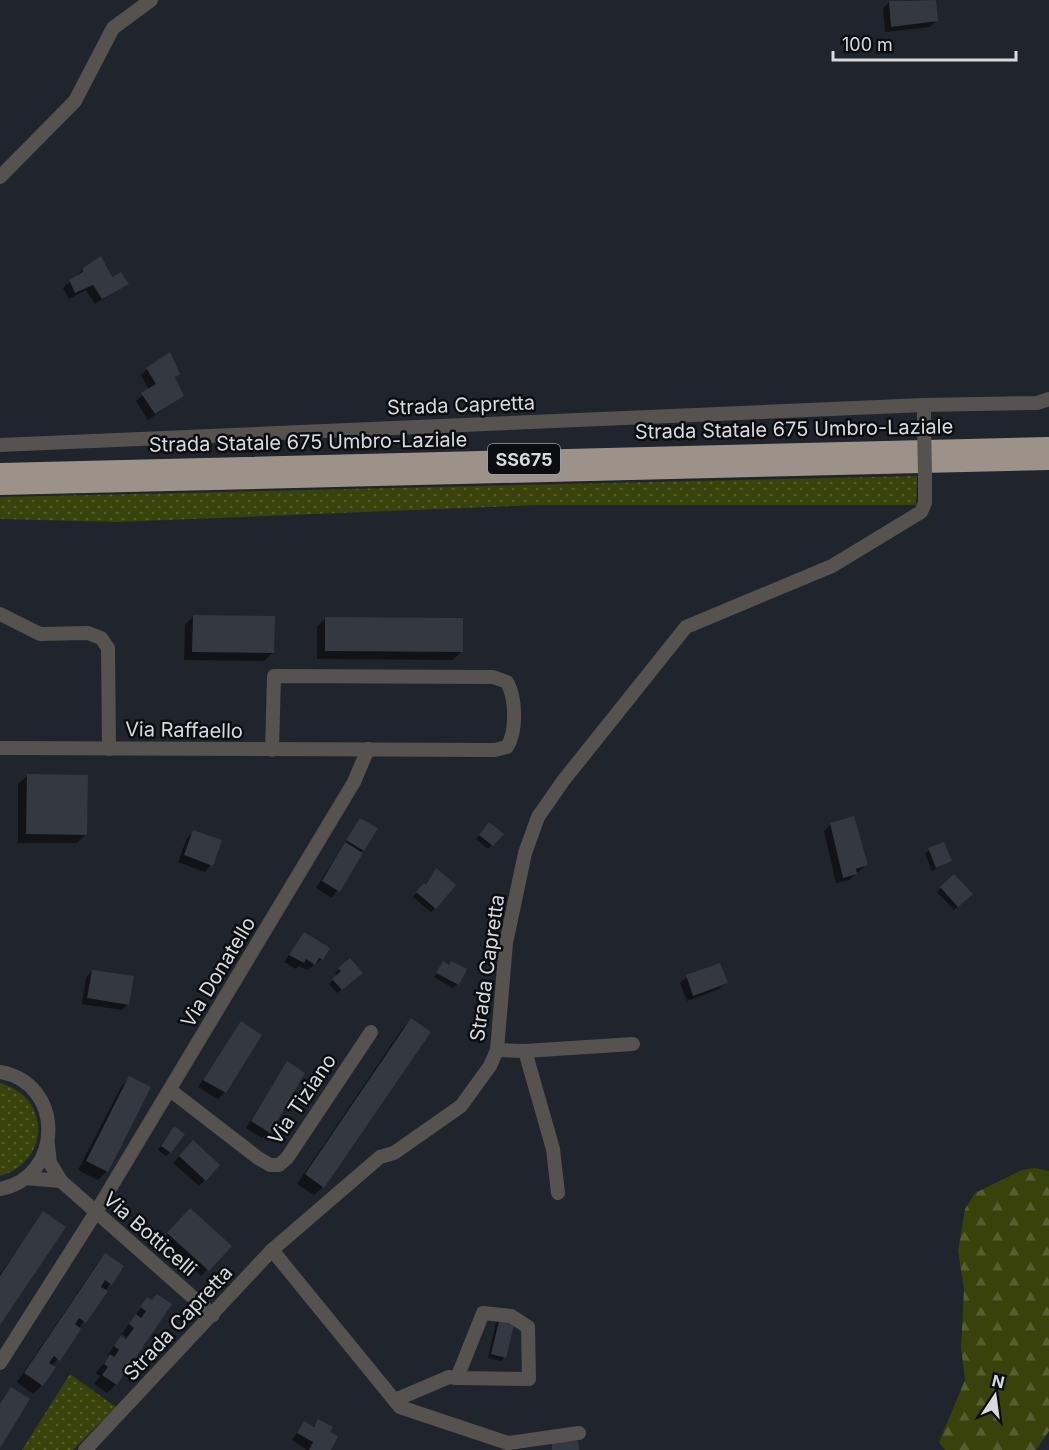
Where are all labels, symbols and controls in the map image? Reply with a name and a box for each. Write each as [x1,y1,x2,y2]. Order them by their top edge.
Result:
scale bar [833,24,1016,62]
text: 100 m [842,34,893,55]
street label: Strada Capretta [387,390,535,420]
street label: Strada Statale 675 Umbro-Laziale [635,414,953,444]
street label: Strada Statale 675 Umbro-Laziale [149,427,467,457]
road number: SS675 [488,444,560,474]
street label: Via Raffaello [125,717,243,743]
street label: Strada Capretta [465,893,509,1043]
street label: Via Donatello [176,912,260,1032]
street label: Via Tiziano [263,1049,341,1149]
street label: Via Botticelli [98,1187,202,1281]
street label: Strada Capretta [119,1261,237,1385]
north arrow [965,1366,1025,1426]
text: N [990,1370,1007,1393]

